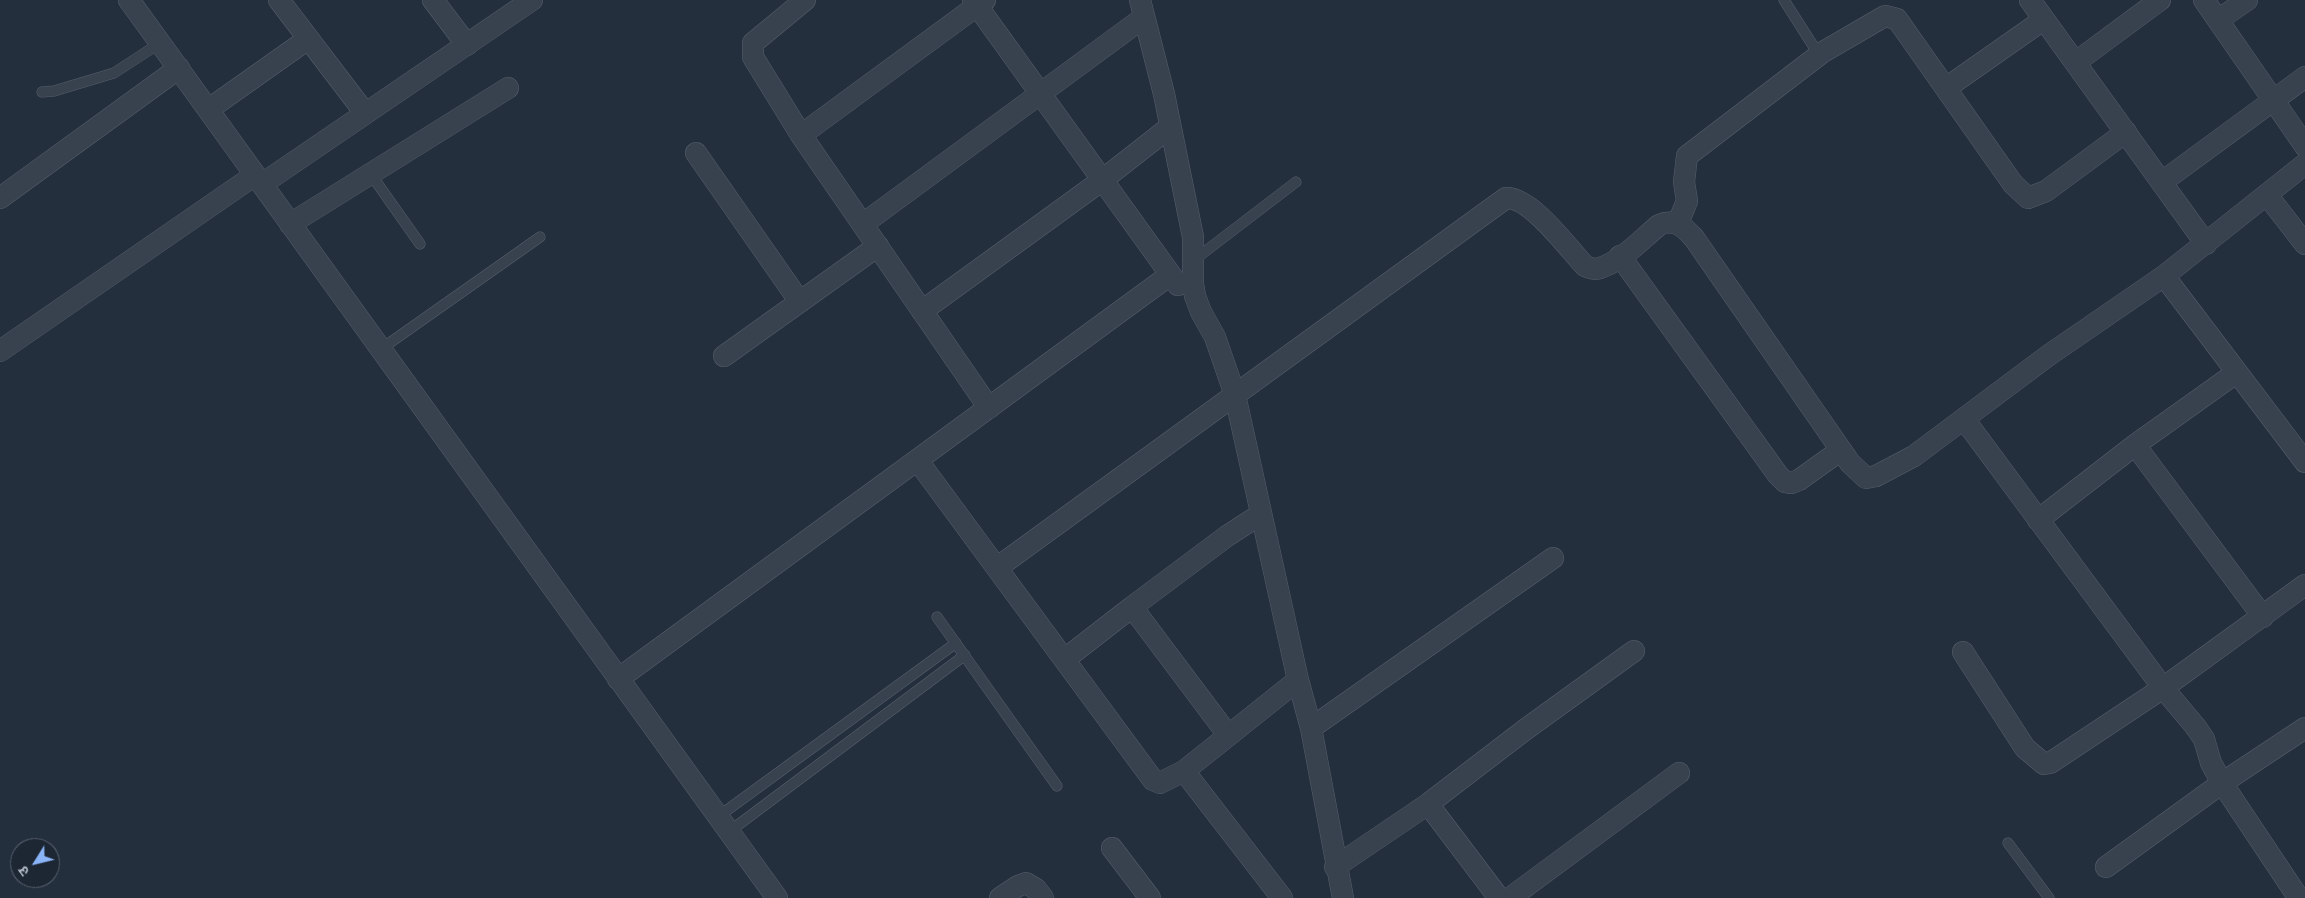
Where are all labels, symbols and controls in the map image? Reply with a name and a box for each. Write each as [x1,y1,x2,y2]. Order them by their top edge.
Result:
north arrow [10,838,60,888]
text: उ [12,862,34,881]

